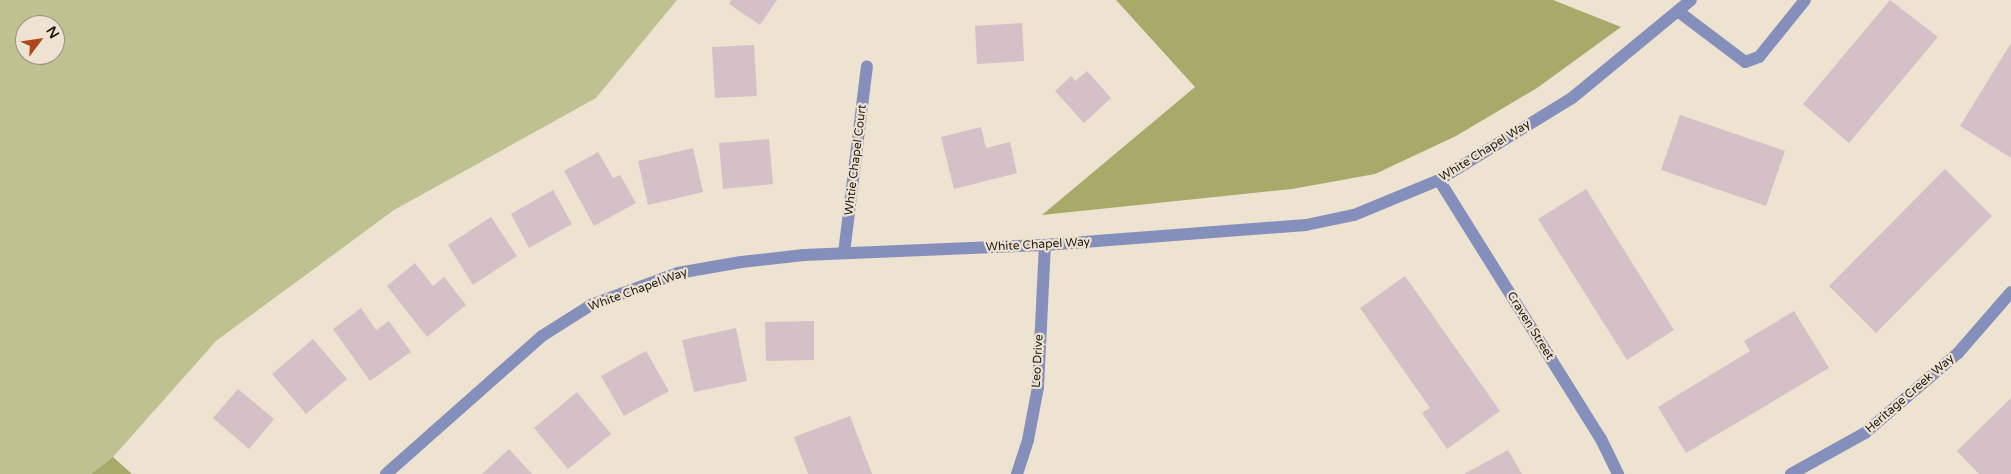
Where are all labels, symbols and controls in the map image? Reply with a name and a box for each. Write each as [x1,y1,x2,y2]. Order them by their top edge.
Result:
north arrow [15,15,65,65]
text: N [42,23,63,42]
street label: Whtie Chapel Court [842,104,870,216]
street label: White Chapel Way [1437,117,1533,185]
street label: White Chapel Way [985,235,1091,255]
street label: White Chapel Way [586,265,690,315]
street label: Craven Street [1503,289,1557,363]
street label: Leo Drive [1029,334,1047,388]
street label: Heritage Creek Way [1863,352,1957,436]

